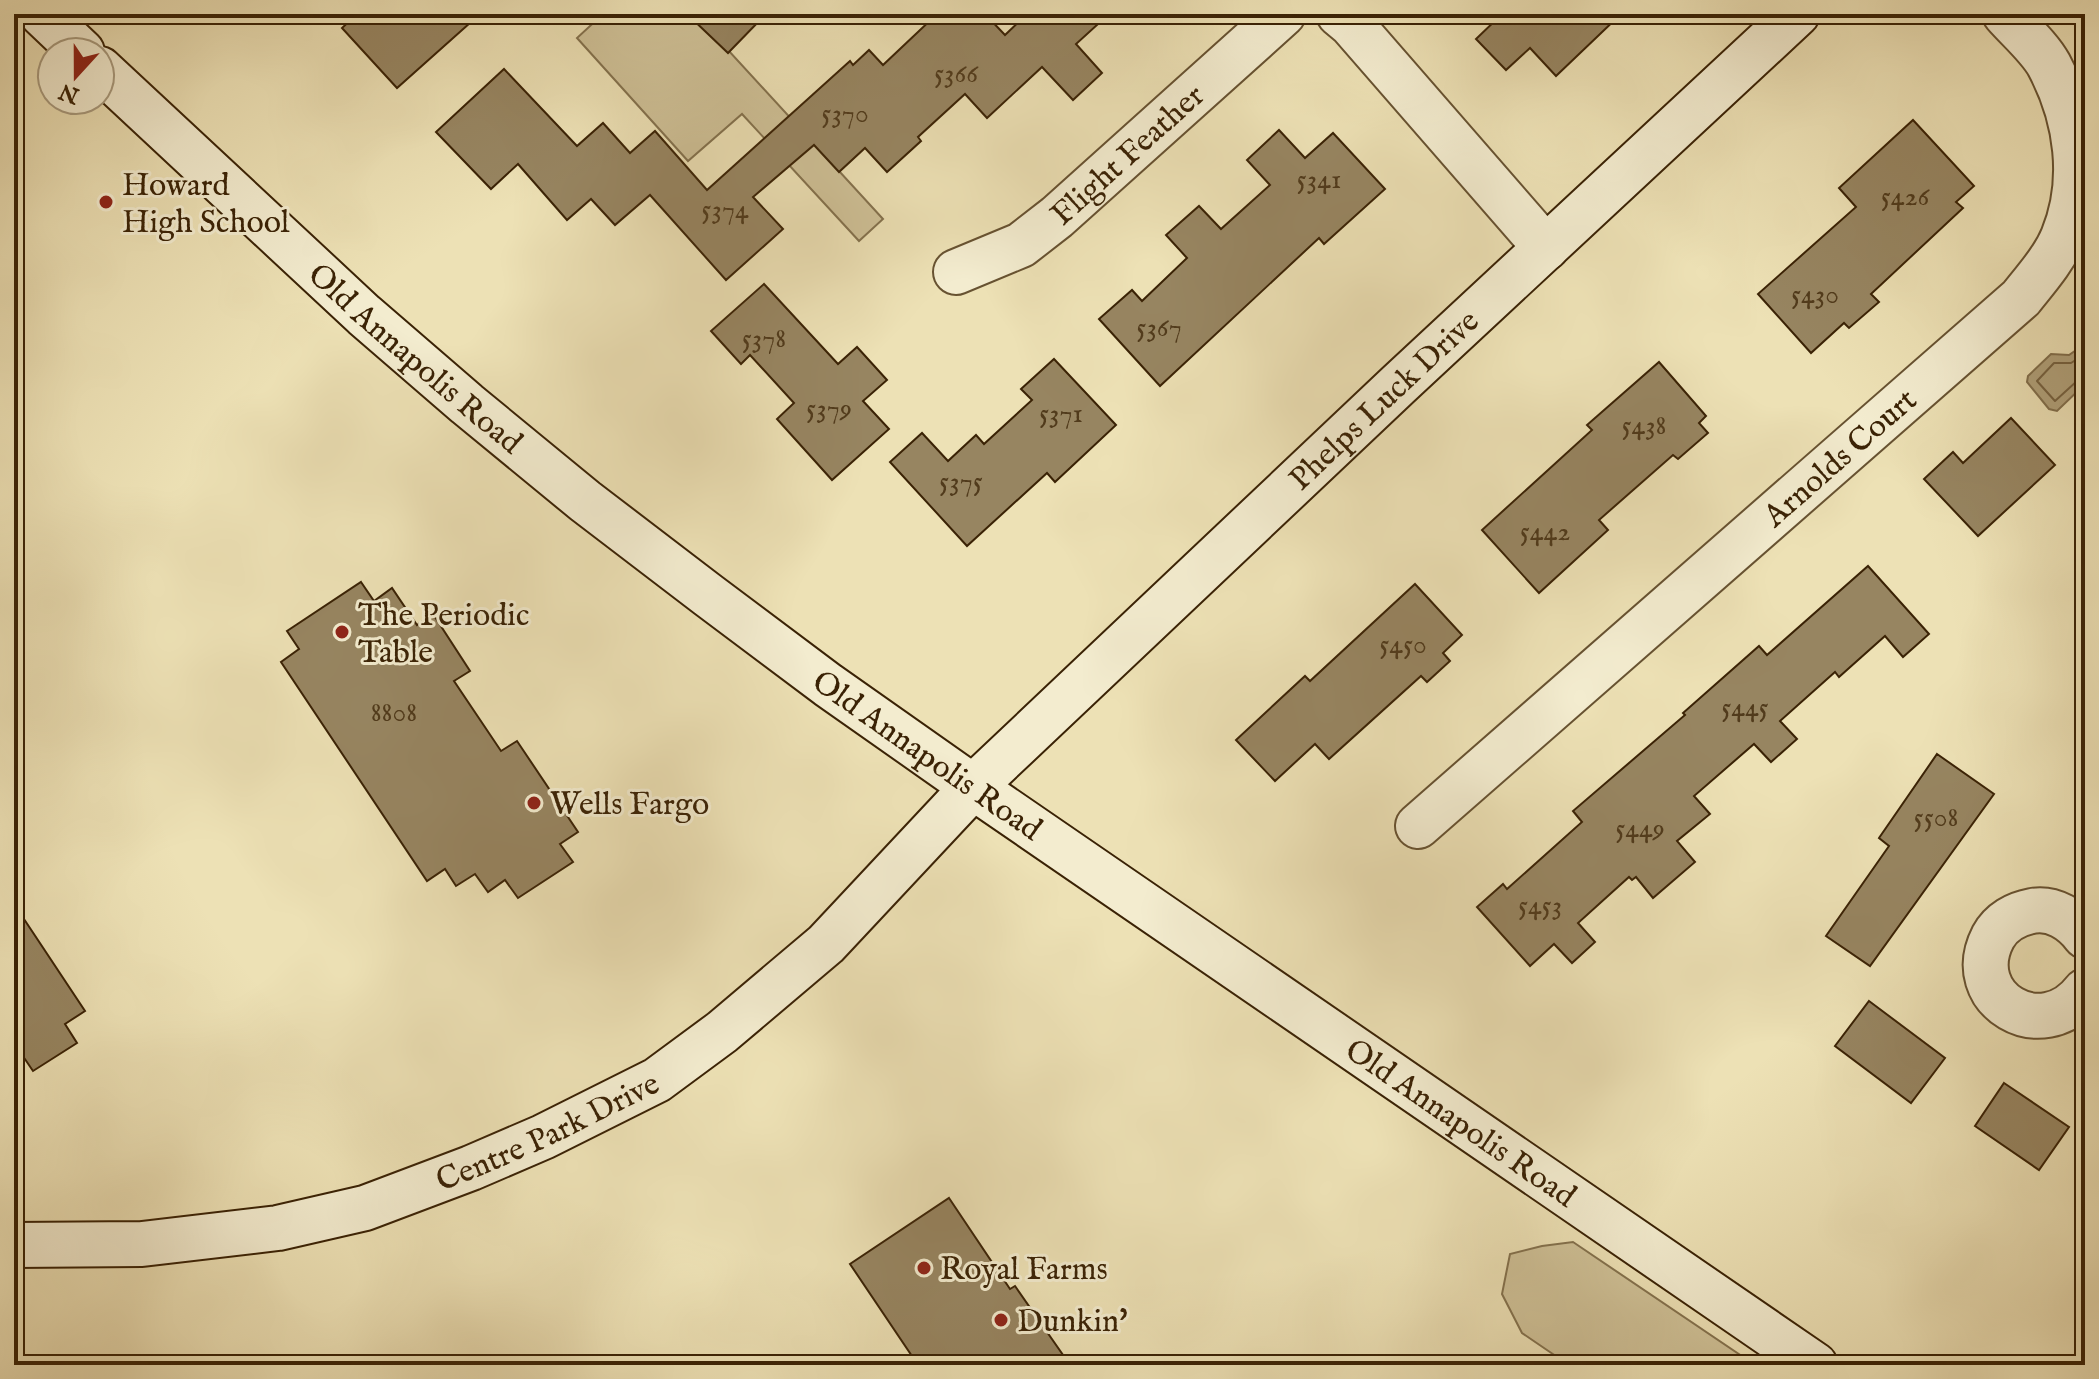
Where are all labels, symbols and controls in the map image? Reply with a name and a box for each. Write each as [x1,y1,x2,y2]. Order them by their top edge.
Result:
north arrow [36,36,116,116]
house number: 5366 [934,57,979,92]
text: N [56,76,84,110]
street label: Flight Feather [1043,76,1214,236]
house number: 5370 [821,97,869,132]
house number: 5341 [1297,163,1341,198]
place label: Howard High School [122,166,290,244]
house number: 5426 [1881,180,1931,215]
marker: Howard High School [97,193,115,211]
house number: 5374 [701,193,749,228]
street label: Old Annapolis Road [298,255,531,465]
house number: 5430 [1791,278,1839,313]
street label: Phelps Luck Drive [1281,302,1489,500]
house number: 5367 [1136,311,1182,346]
house number: 5378 [742,322,786,357]
street label: Arnolds Court [1755,381,1926,538]
house number: 5379 [806,392,852,427]
house number: 5371 [1039,397,1083,432]
house number: 5438 [1621,409,1667,444]
house number: 5375 [939,465,983,500]
house number: 5442 [1520,515,1570,550]
place label: The Periodic Table [358,596,529,674]
marker: The Periodic Table [333,623,351,641]
house number: 5450 [1379,628,1427,663]
street label: Old Annapolis Road [803,662,1050,852]
house number: 5445 [1721,691,1769,726]
house number: 8808 [371,696,417,731]
place label: Wells Fargo [550,785,709,826]
marker: Wells Fargo [525,794,543,812]
house number: 5508 [1914,801,1958,836]
house number: 5449 [1615,812,1665,847]
house number: 5453 [1518,889,1562,924]
street label: Old Annapolis Road [1336,1031,1584,1218]
street label: Centre Park Drive [431,1064,667,1202]
place label: Royal Farms [940,1250,1108,1291]
marker: Royal Farms [915,1259,933,1277]
place label: Dunkin' [1017,1302,1128,1343]
marker: Dunkin' [992,1311,1010,1329]

